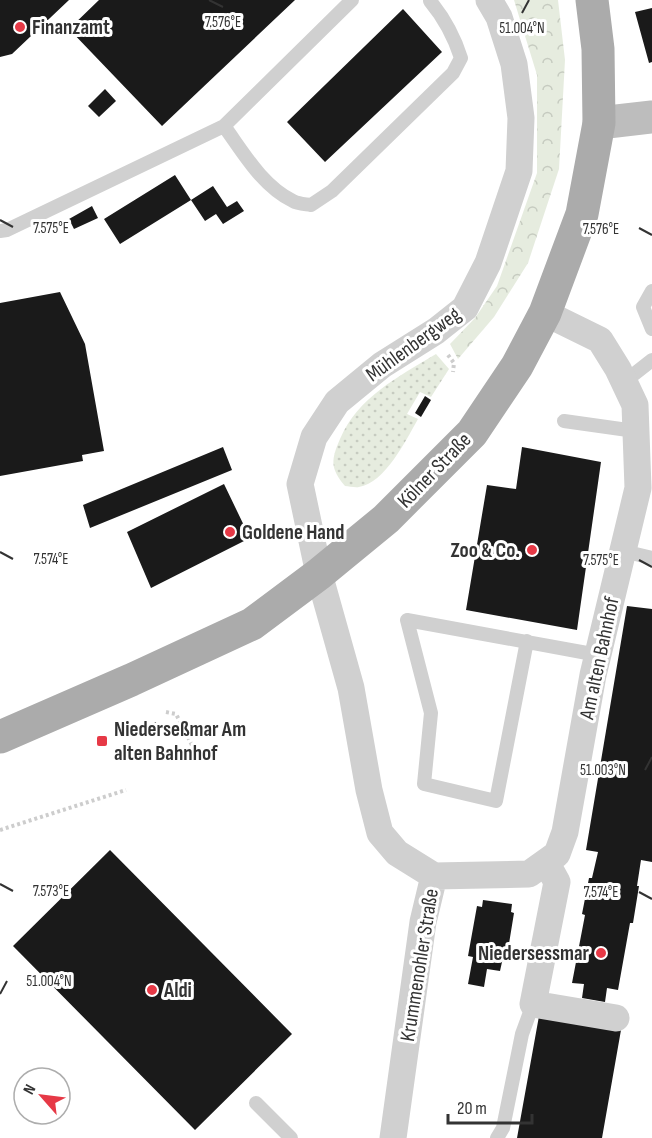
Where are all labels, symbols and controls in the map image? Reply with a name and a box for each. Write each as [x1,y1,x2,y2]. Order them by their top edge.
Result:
text: 7.576°E [205,13,241,32]
place label: Finanzamt [32,15,110,40]
text: 51.004°N [499,19,545,38]
marker: Finanzamt [13,20,27,34]
text: 7.575°E [33,219,69,238]
text: 7.576°E [583,220,619,239]
street label: Mühlenbergweg [361,302,466,387]
street label: Kölner Straße [392,428,476,513]
place label: Goldene Hand [242,520,344,545]
marker: Goldene Hand [223,525,237,539]
place label: Zoo & Co. [451,538,520,563]
marker: Zoo & Co. [525,543,539,557]
text: 7.574°E [34,550,68,569]
text: 7.575°E [583,551,619,570]
street label: Am alten Bahnhof [574,594,625,723]
place label: Niederseßmar Am alten Bahnhof [114,717,246,766]
marker: Niederseßmar Am alten Bahnhof [95,734,109,748]
text: 51.003°N [580,761,626,780]
text: 7.573°E [33,882,69,901]
text: 7.574°E [584,883,618,902]
street label: Krummenohler Straße [395,887,444,1043]
place label: Niedersessmar [478,941,590,966]
marker: Niedersessmar [594,946,608,960]
text: 51.004°N [26,972,72,991]
place label: Aldi [163,978,192,1003]
marker: Aldi [145,983,159,997]
north arrow [12,1066,72,1126]
text: N [20,1081,40,1098]
scale bar [448,1087,532,1125]
text: 20 m [457,1098,487,1119]

